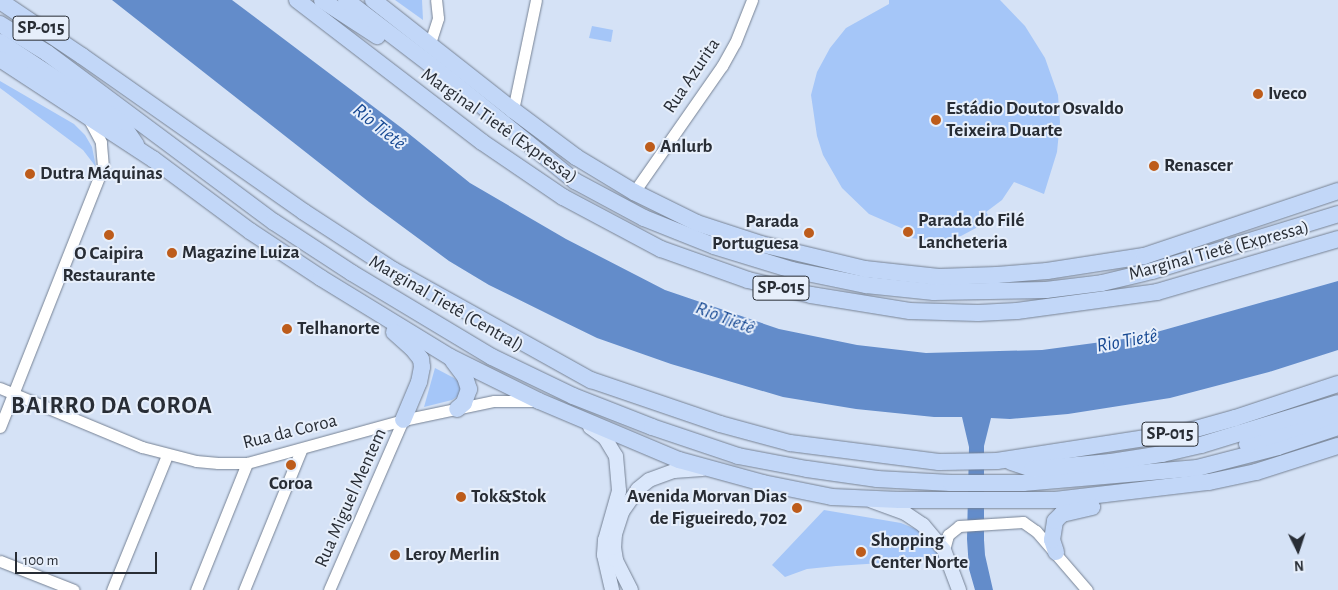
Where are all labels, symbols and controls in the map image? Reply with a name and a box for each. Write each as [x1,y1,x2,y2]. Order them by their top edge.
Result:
road number: SP-015 [12,12,70,44]
street label: Rua Azurita [659,34,725,118]
street label: Marginal Tietê (Expressa) [416,63,582,189]
place label: Iveco [1268,83,1307,105]
marker: Iveco [1252,88,1264,100]
water label: Rio Tietê [348,98,410,156]
place label: Estádio Doutor Osvaldo Teixeira Duarte [946,98,1124,142]
marker: Estádio Doutor Osvaldo Teixeira Duarte [930,114,942,126]
place label: Anlurb [660,136,713,158]
marker: Anlurb [644,141,656,153]
place label: Renascer [1164,155,1233,177]
marker: Renascer [1148,160,1160,172]
place label: Dutra Máquinas [40,163,163,185]
marker: Dutra Máquinas [24,168,36,180]
place label: Parada do Filé Lancheteria [918,210,1024,254]
place label: Parada Portuguesa [712,211,799,255]
street label: Marginal Tietê (Expressa) [1126,216,1312,286]
marker: Parada do Filé Lancheteria [902,226,914,238]
marker: Parada Portuguesa [803,227,815,239]
marker: O Caipira Restaurante [103,229,115,241]
place label: Magazine Luiza [182,242,300,264]
place label: O Caipira Restaurante [63,243,155,287]
marker: Magazine Luiza [166,247,178,259]
street label: Marginal Tietê (Central) [365,250,527,358]
road number: SP-015 [752,272,810,304]
water label: Rio Tietê [692,296,758,340]
place label: Telhanorte [297,318,380,340]
marker: Telhanorte [281,323,293,335]
water label: Rio Tietê [1095,324,1159,358]
district label: BAIRRO DA COROA [9,393,215,421]
street label: Rua da Coroa [240,409,340,455]
road number: SP-015 [1141,418,1199,449]
street label: Rua Miguel Mentem [310,425,392,571]
marker: Coroa [285,459,297,471]
place label: Coroa [269,473,313,495]
place label: Tok&Stok [471,486,546,508]
place label: Avenida Morvan Dias de Figueiredo, 702 [627,486,787,530]
marker: Tok&Stok [455,491,467,503]
marker: Avenida Morvan Dias de Figueiredo, 702 [791,502,803,514]
north arrow [1273,525,1323,575]
place label: Shopping Center Norte [871,530,968,574]
scale bar [18,542,160,574]
place label: Leroy Merlin [405,544,499,566]
marker: Shopping Center Norte [855,546,867,558]
marker: Leroy Merlin [389,549,401,561]
text: 100 m [23,553,58,568]
text: N [1294,558,1304,572]

